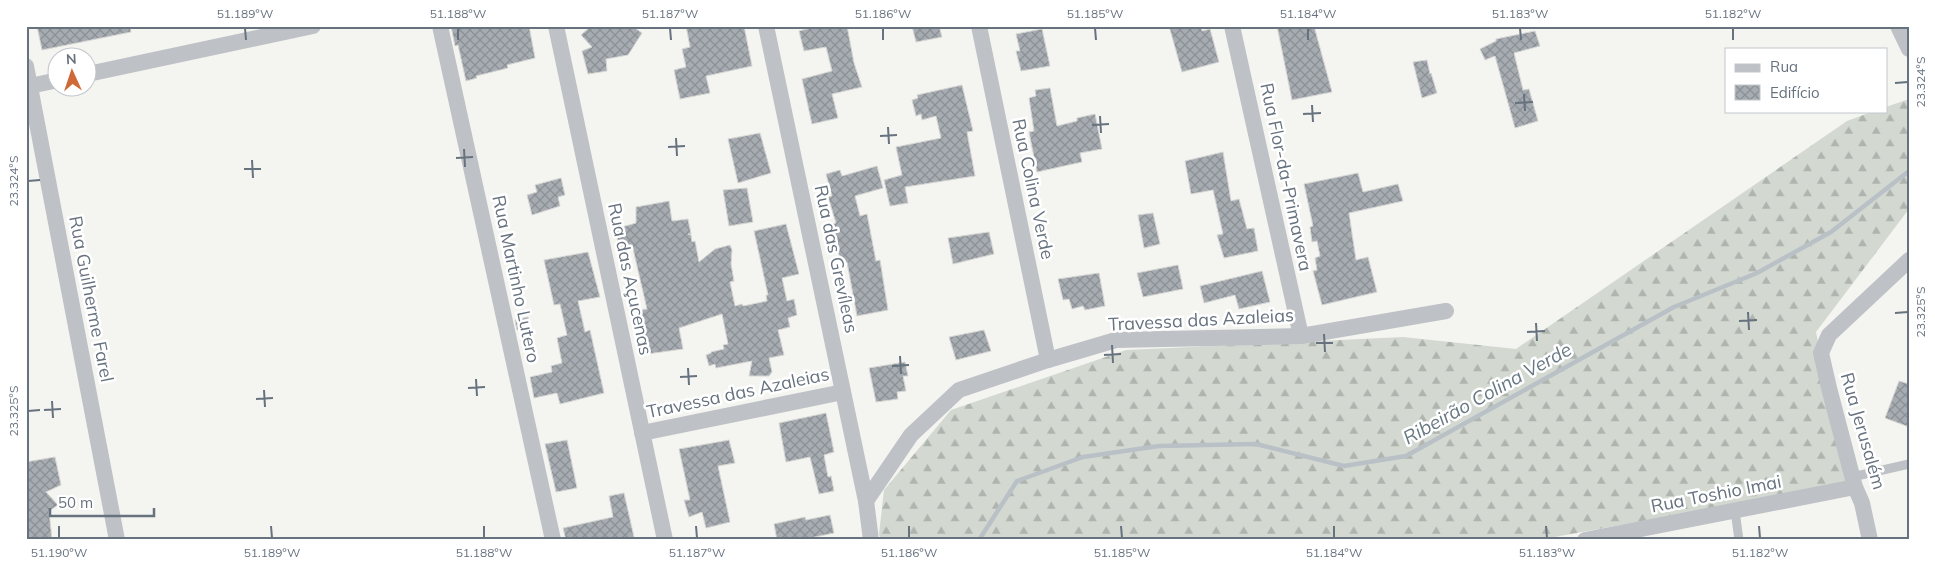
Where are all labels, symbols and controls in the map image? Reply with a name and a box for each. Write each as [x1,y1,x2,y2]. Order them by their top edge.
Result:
text: 51.189°W [217,6,273,21]
text: 51.188°W [430,6,486,21]
text: 51.187°W [642,6,698,21]
text: 51.186°W [855,6,911,21]
text: 51.185°W [1067,6,1123,21]
text: 51.184°W [1280,6,1336,21]
text: 51.183°W [1492,6,1548,21]
text: 51.182°W [1705,6,1761,21]
north arrow [48,48,98,98]
legend [1725,48,1888,112]
text: N [66,50,77,68]
text: Rua [1770,57,1798,76]
text: 23.324°S [1913,57,1928,107]
street label: Rua Flor-da-Primavera [1255,81,1318,273]
text: Edifício [1770,83,1820,102]
street label: Rua Colina Verde [1007,116,1060,261]
text: 23.324°S [6,156,21,206]
street label: Rua das Grevíleas [810,183,863,335]
street label: Rua Martinho Lutero [487,193,546,365]
street label: Rua das Açucenas [603,201,658,357]
street label: Rua Guilherme Farel [64,214,119,384]
text: 23.325°S [1913,287,1928,337]
street label: Travessa das Azaleias [1108,303,1294,336]
water label: Ribeirão Colina Verde [1399,337,1575,449]
street label: Travessa das Azaleias [645,362,831,423]
street label: Rua Jerusalém [1836,370,1891,492]
text: 23.325°S [6,386,21,436]
street label: Rua Toshio Imai [1649,470,1783,517]
scale bar [50,486,154,518]
text: 50 m [58,493,93,512]
text: 51.190°W [31,545,87,560]
text: 51.189°W [244,545,300,560]
text: 51.188°W [456,545,512,560]
text: 51.187°W [669,545,725,560]
text: 51.186°W [881,545,937,560]
text: 51.185°W [1094,545,1150,560]
text: 51.184°W [1306,545,1362,560]
text: 51.183°W [1519,545,1575,560]
text: 51.182°W [1732,545,1788,560]

